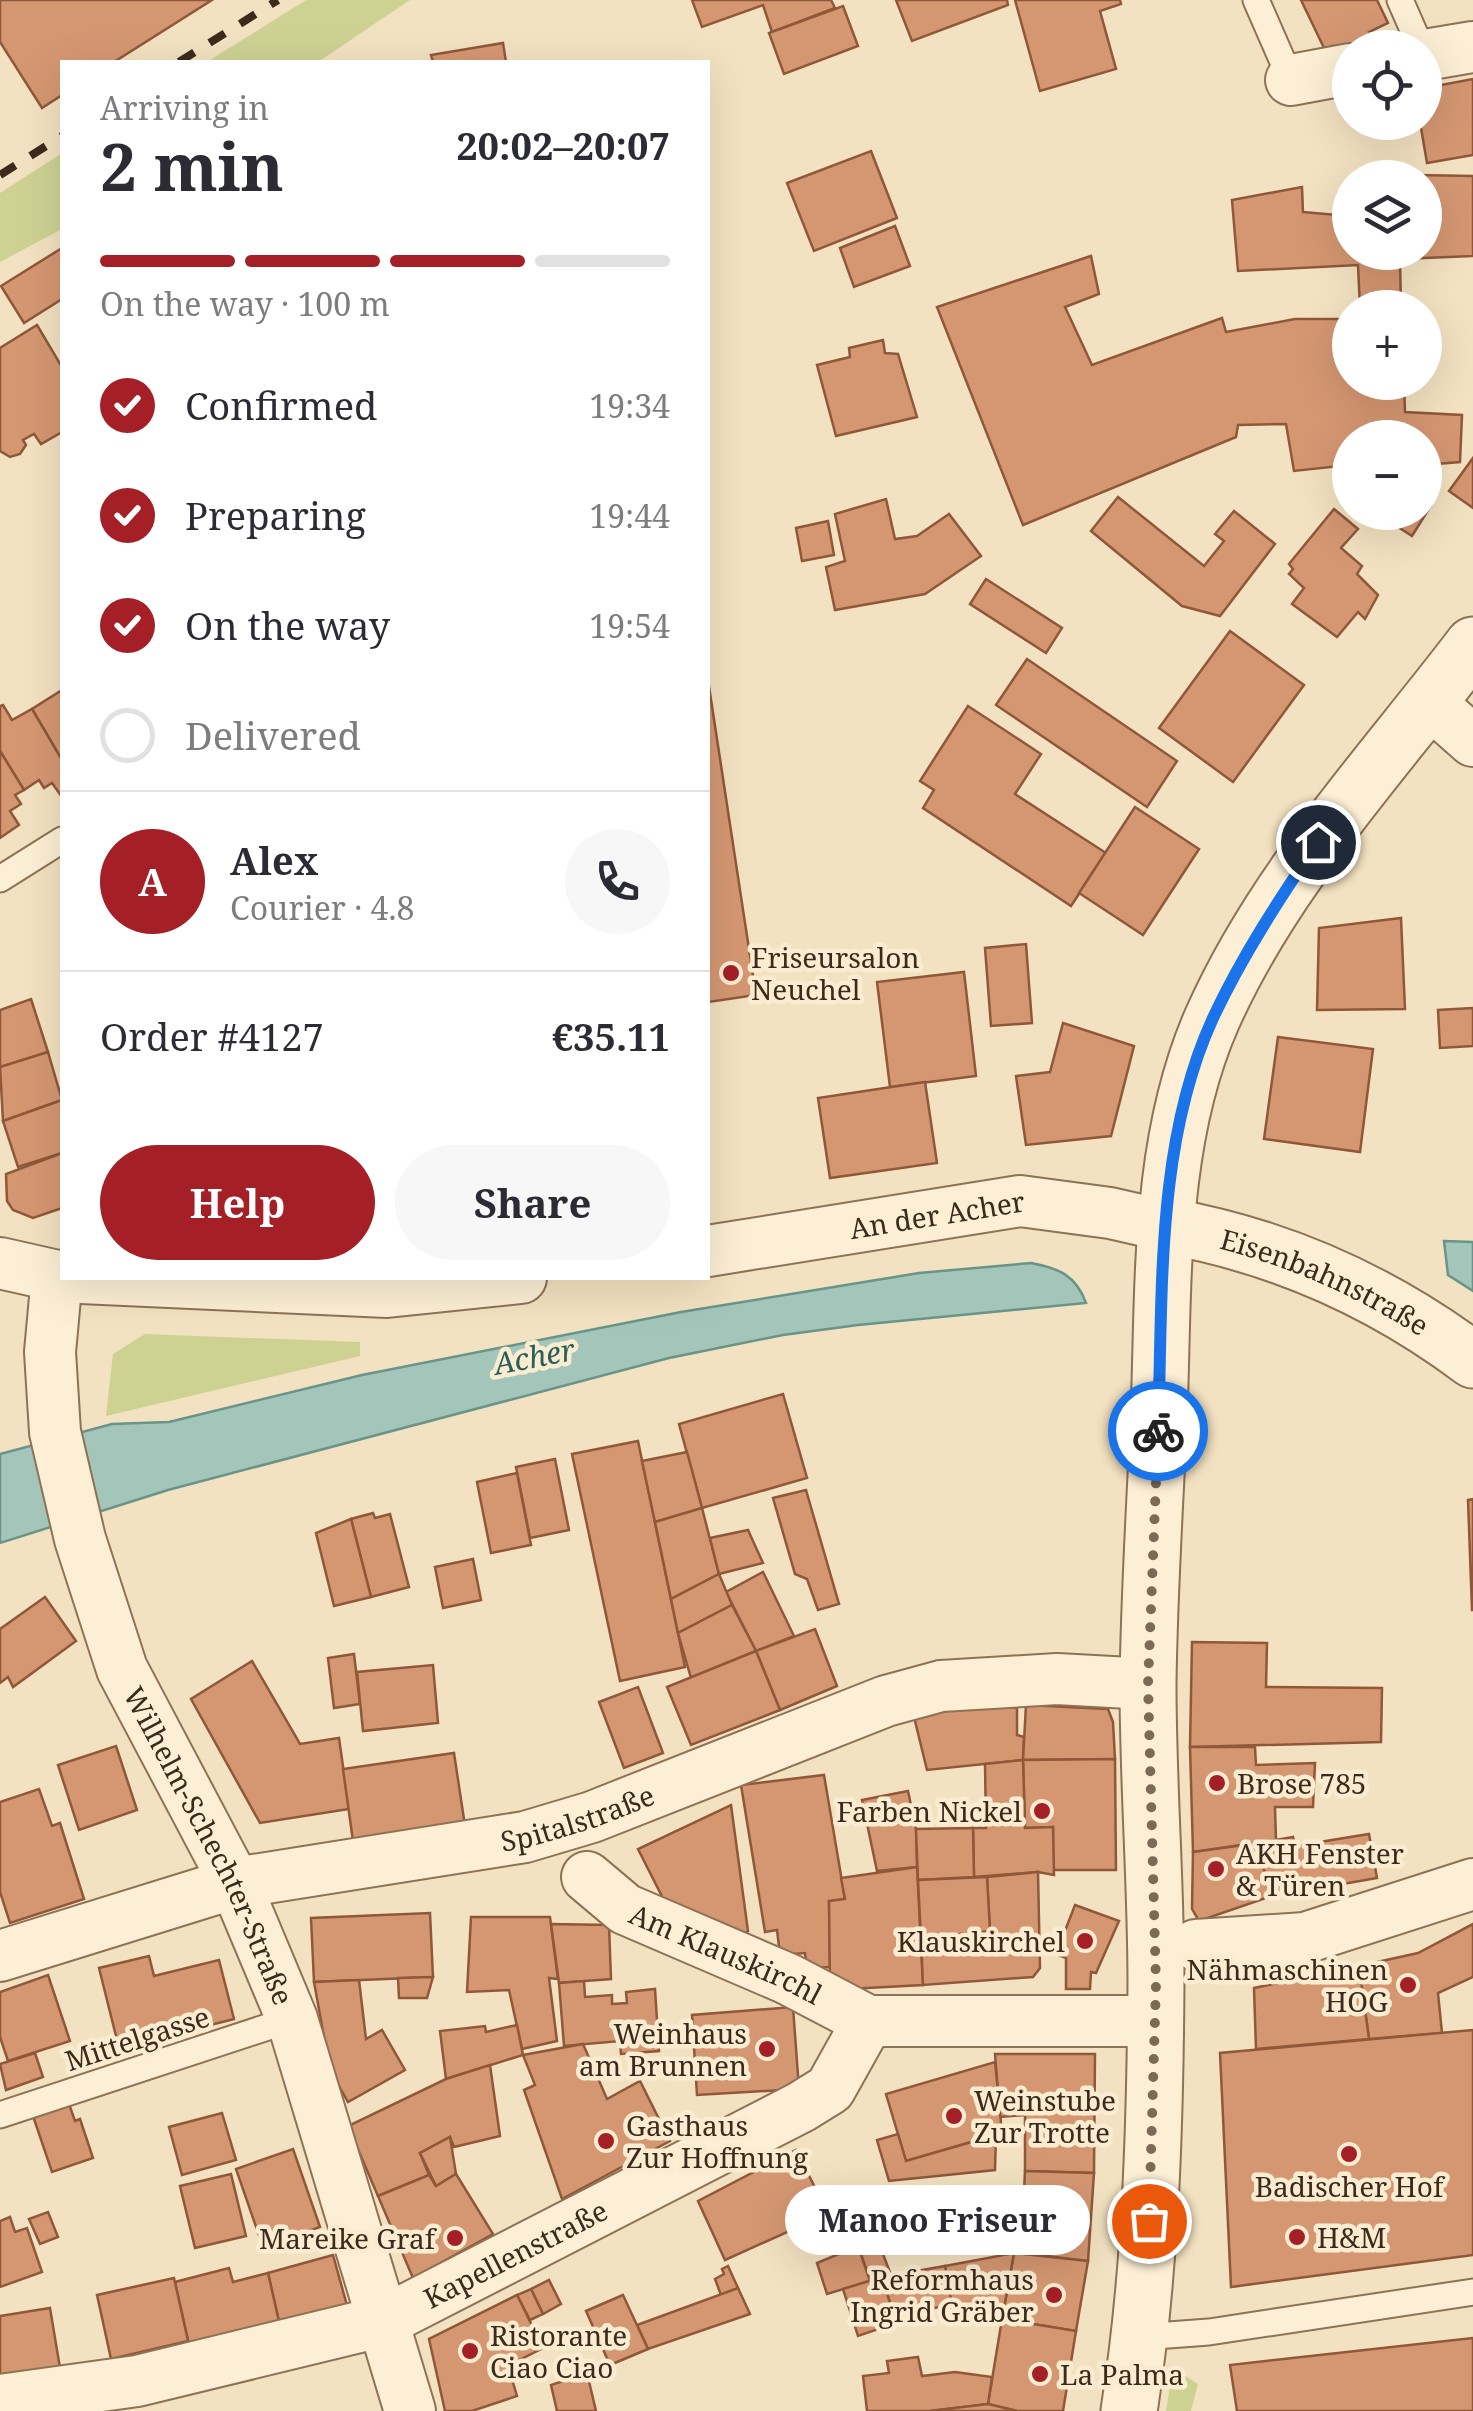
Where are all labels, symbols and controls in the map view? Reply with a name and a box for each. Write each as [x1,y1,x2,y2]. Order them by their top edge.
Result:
map controls [1332,30,1442,530]
button: locate [1332,30,1442,140]
text: Arriving in [100,86,269,129]
text: 20:02–20:07 [456,119,670,171]
text: 2 min [100,122,284,210]
button: layers [1332,160,1442,270]
text: On the way · 100 m [100,282,390,325]
button: + [1332,290,1442,400]
icon: check [100,378,155,433]
text: Confirmed [185,379,377,431]
text: 19:34 [589,384,670,427]
button: − [1332,420,1442,530]
icon: check [100,488,155,543]
text: Preparing [185,489,366,541]
text: 19:44 [589,494,670,537]
icon: check [100,598,155,653]
text: On the way [185,599,390,651]
text: 19:54 [589,604,670,647]
text: Delivered [185,709,361,761]
pin [1276,800,1361,885]
icon: home [1291,815,1346,870]
button: phone [565,829,670,934]
text: Alex [230,834,318,886]
text: A [138,855,167,907]
text: Courier · 4.8 [230,886,414,929]
place label: Friseursalon Neuchel [751,938,920,1008]
marker: Friseursalon Neuchel [720,962,742,984]
text: Order #4127 [100,1010,324,1062]
text: €35.11 [552,1010,670,1062]
button: Help [100,1145,375,1260]
button: Share [395,1145,670,1260]
street label: An der Acher [847,1182,1027,1247]
street label: Eisenbahnstraße [1216,1219,1437,1344]
water label: Acher [488,1328,579,1384]
courier [1108,1381,1208,1481]
icon: bike [1131,1404,1186,1459]
street label: Wilhelm-Schechter-Straße [115,1679,303,2010]
place label: Brose 785 [1237,1764,1367,1802]
marker: Brose 785 [1206,1772,1228,1794]
street label: Spitalstraße [498,1775,660,1860]
place label: Farben Nickel [837,1792,1022,1830]
marker: Farben Nickel [1031,1800,1053,1822]
place label: AKH Fenster & Türen [1236,1834,1404,1904]
marker: AKH Fenster & Türen [1205,1858,1227,1880]
street label: Am Klauskirchl [624,1894,829,2013]
place label: Klauskirchel [897,1922,1065,1960]
marker: Klauskirchel [1074,1930,1096,1952]
place label: Nähmaschinen HOG [1187,1950,1388,2020]
marker: Nähmaschinen HOG [1397,1974,1419,1996]
street label: Mittelgasse [60,1997,214,2079]
place label: Weinhaus am Brunnen [579,2014,747,2084]
marker: Weinhaus am Brunnen [756,2038,778,2060]
place label: Weinstube Zur Trotte [974,2081,1116,2151]
marker: Weinstube Zur Trotte [943,2105,965,2127]
place label: Gasthaus Zur Hoffnung [626,2106,808,2176]
marker: Gasthaus Zur Hoffnung [595,2130,617,2152]
marker: Badischer Hof [1338,2143,1360,2165]
place label: Badischer Hof [1255,2167,1446,2205]
pin [1107,2179,1192,2264]
callout: Manoo Friseur [784,2186,1089,2256]
street label: Kapellenstraße [417,2191,614,2317]
icon: bag [1122,2194,1177,2249]
text: Manoo Friseur [818,2198,1057,2241]
place label: H&M [1317,2218,1386,2256]
place label: Mareike Graf [259,2219,438,2257]
marker: H&M [1286,2226,1308,2248]
marker: Mareike Graf [444,2227,466,2249]
place label: Reformhaus Ingrid Gräber [850,2260,1034,2330]
marker: Reformhaus Ingrid Gräber [1043,2284,1065,2306]
place label: Ristorante Ciao Ciao [490,2316,627,2386]
marker: Ristorante Ciao Ciao [459,2340,481,2362]
place label: La Palma [1060,2355,1184,2393]
marker: La Palma [1029,2363,1051,2385]

